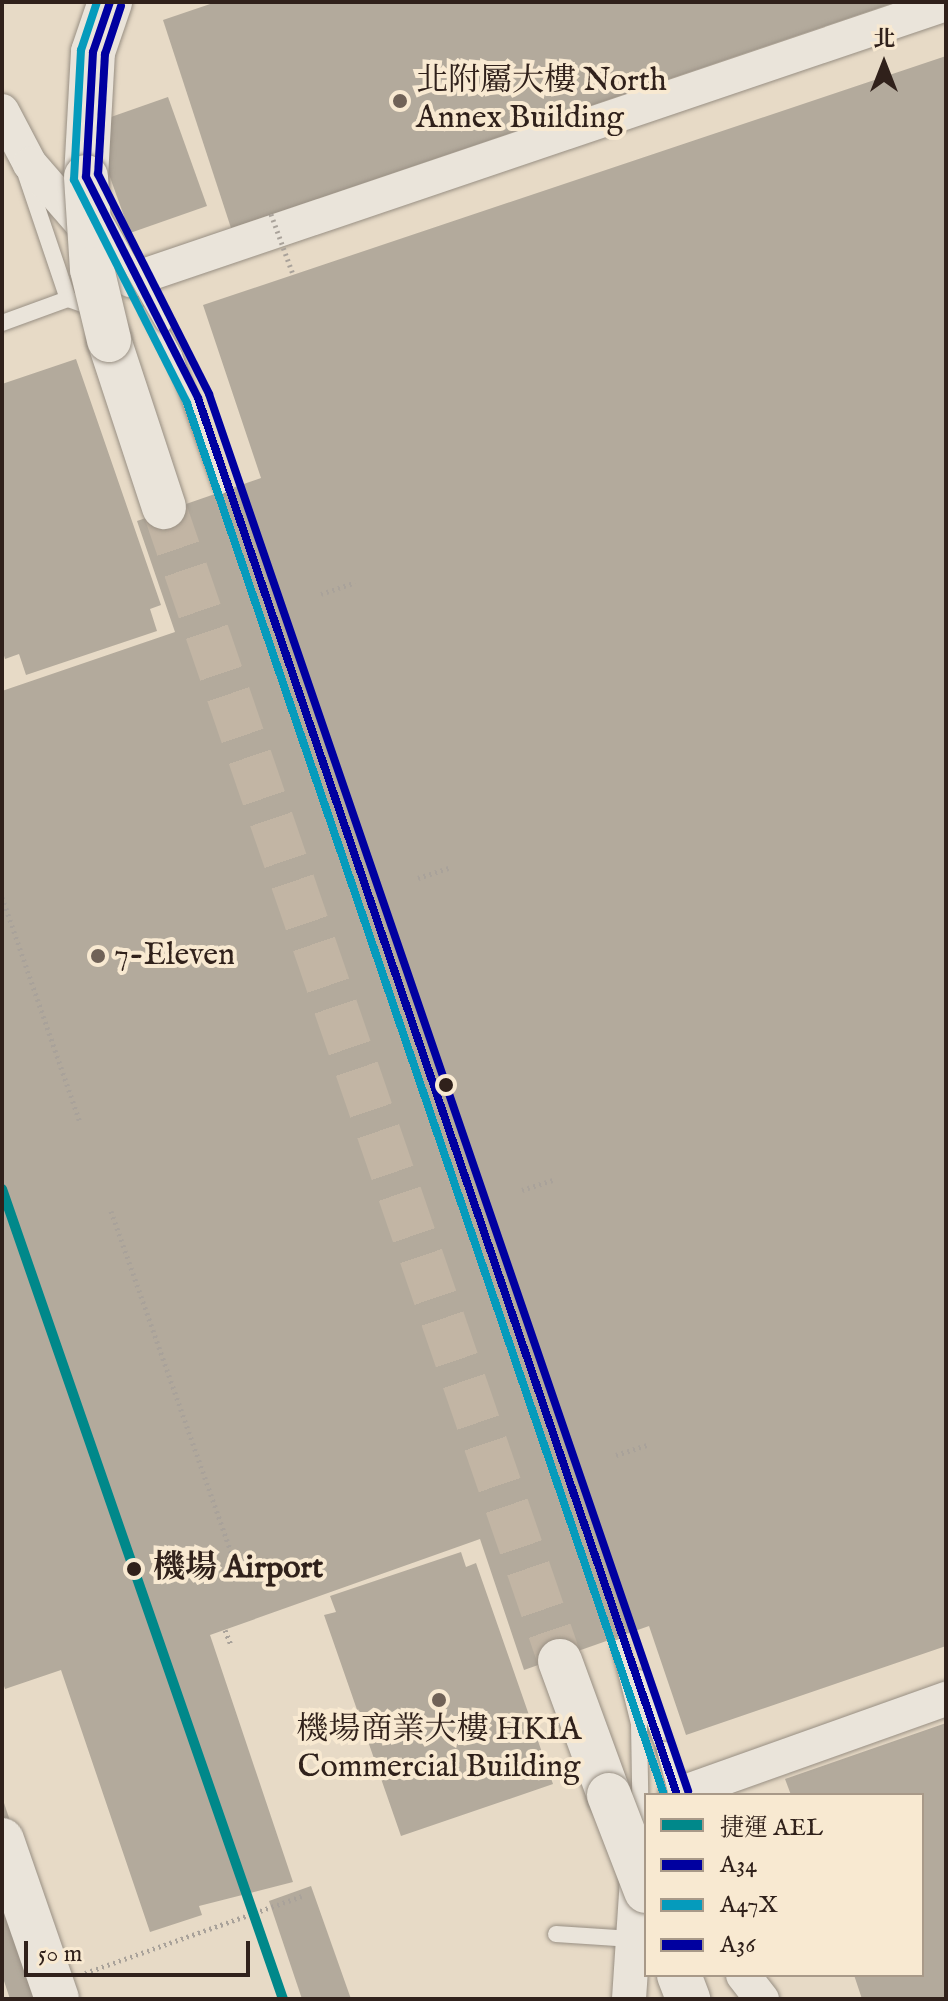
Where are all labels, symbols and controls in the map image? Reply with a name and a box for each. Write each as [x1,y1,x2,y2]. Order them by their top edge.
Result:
north arrow [844,24,924,104]
text: 北 [873,26,895,54]
place label: 北附屬大樓 North Annex Building [416,64,667,139]
marker: 北附屬大樓 North Annex Building [391,92,409,110]
place label: 7-Eleven [114,937,235,975]
marker: 7-Eleven [89,947,107,965]
unlabelled marker [438,1077,454,1093]
place label: 機場 Airport [153,1550,323,1588]
marker: 機場 Airport [122,1557,146,1581]
marker: 機場商業大樓 HKIA Commercial Building [430,1691,448,1709]
place label: 機場商業大樓 HKIA Commercial Building [297,1713,581,1788]
legend [644,1793,924,1977]
text: 捷運 AEL [720,1813,823,1844]
text: A34 [720,1850,757,1881]
text: A47X [720,1890,778,1921]
scale bar [28,1925,254,1975]
text: A36 [720,1930,755,1961]
text: 50 m [38,1939,82,1970]

